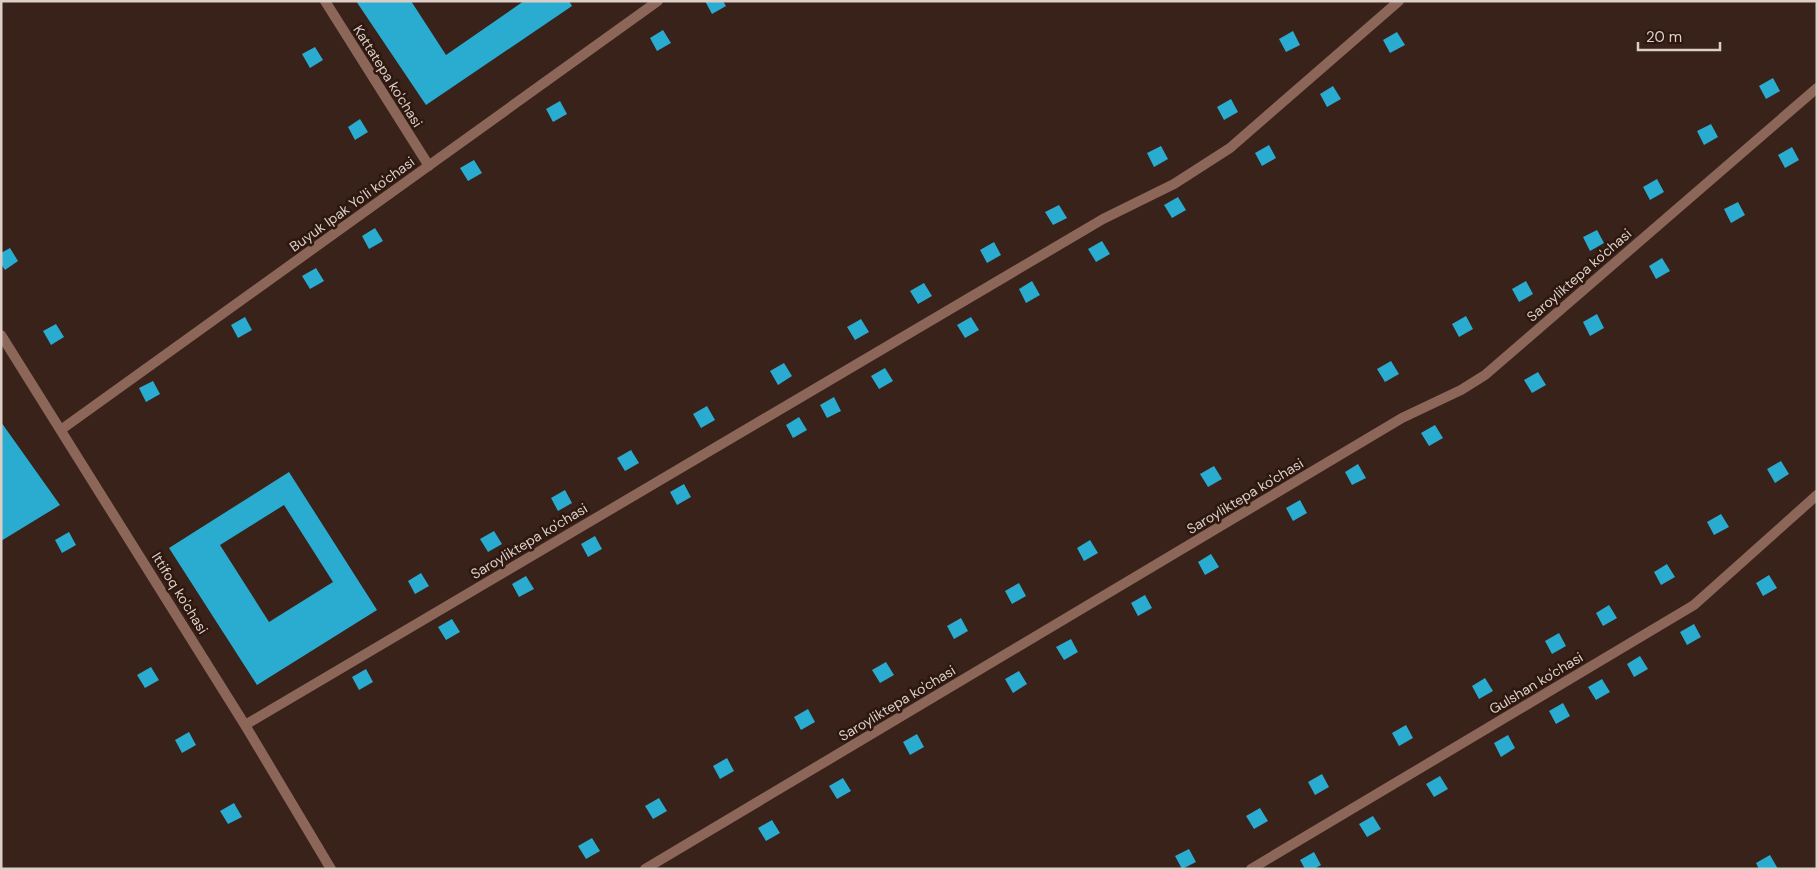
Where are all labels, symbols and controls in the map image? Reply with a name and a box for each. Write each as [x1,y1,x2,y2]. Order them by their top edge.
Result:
scale bar [1638,20,1720,52]
street label: Kattatepa ko'chasi [349,22,427,130]
text: 20 m [1646,27,1682,47]
street label: Buyuk Ipak Yo'li ko'chasi [286,152,418,256]
street label: Saroyliktepa ko'chasi [1523,225,1635,325]
street label: Saroyliktepa ko'chasi [1183,454,1307,538]
street label: Saroyliktepa ko'chasi [467,499,591,583]
street label: Ittifoq ko'chasi [148,549,212,637]
street label: Gulshan ko'chasi [1486,648,1586,718]
street label: Saroyliktepa ko'chasi [835,661,959,745]

